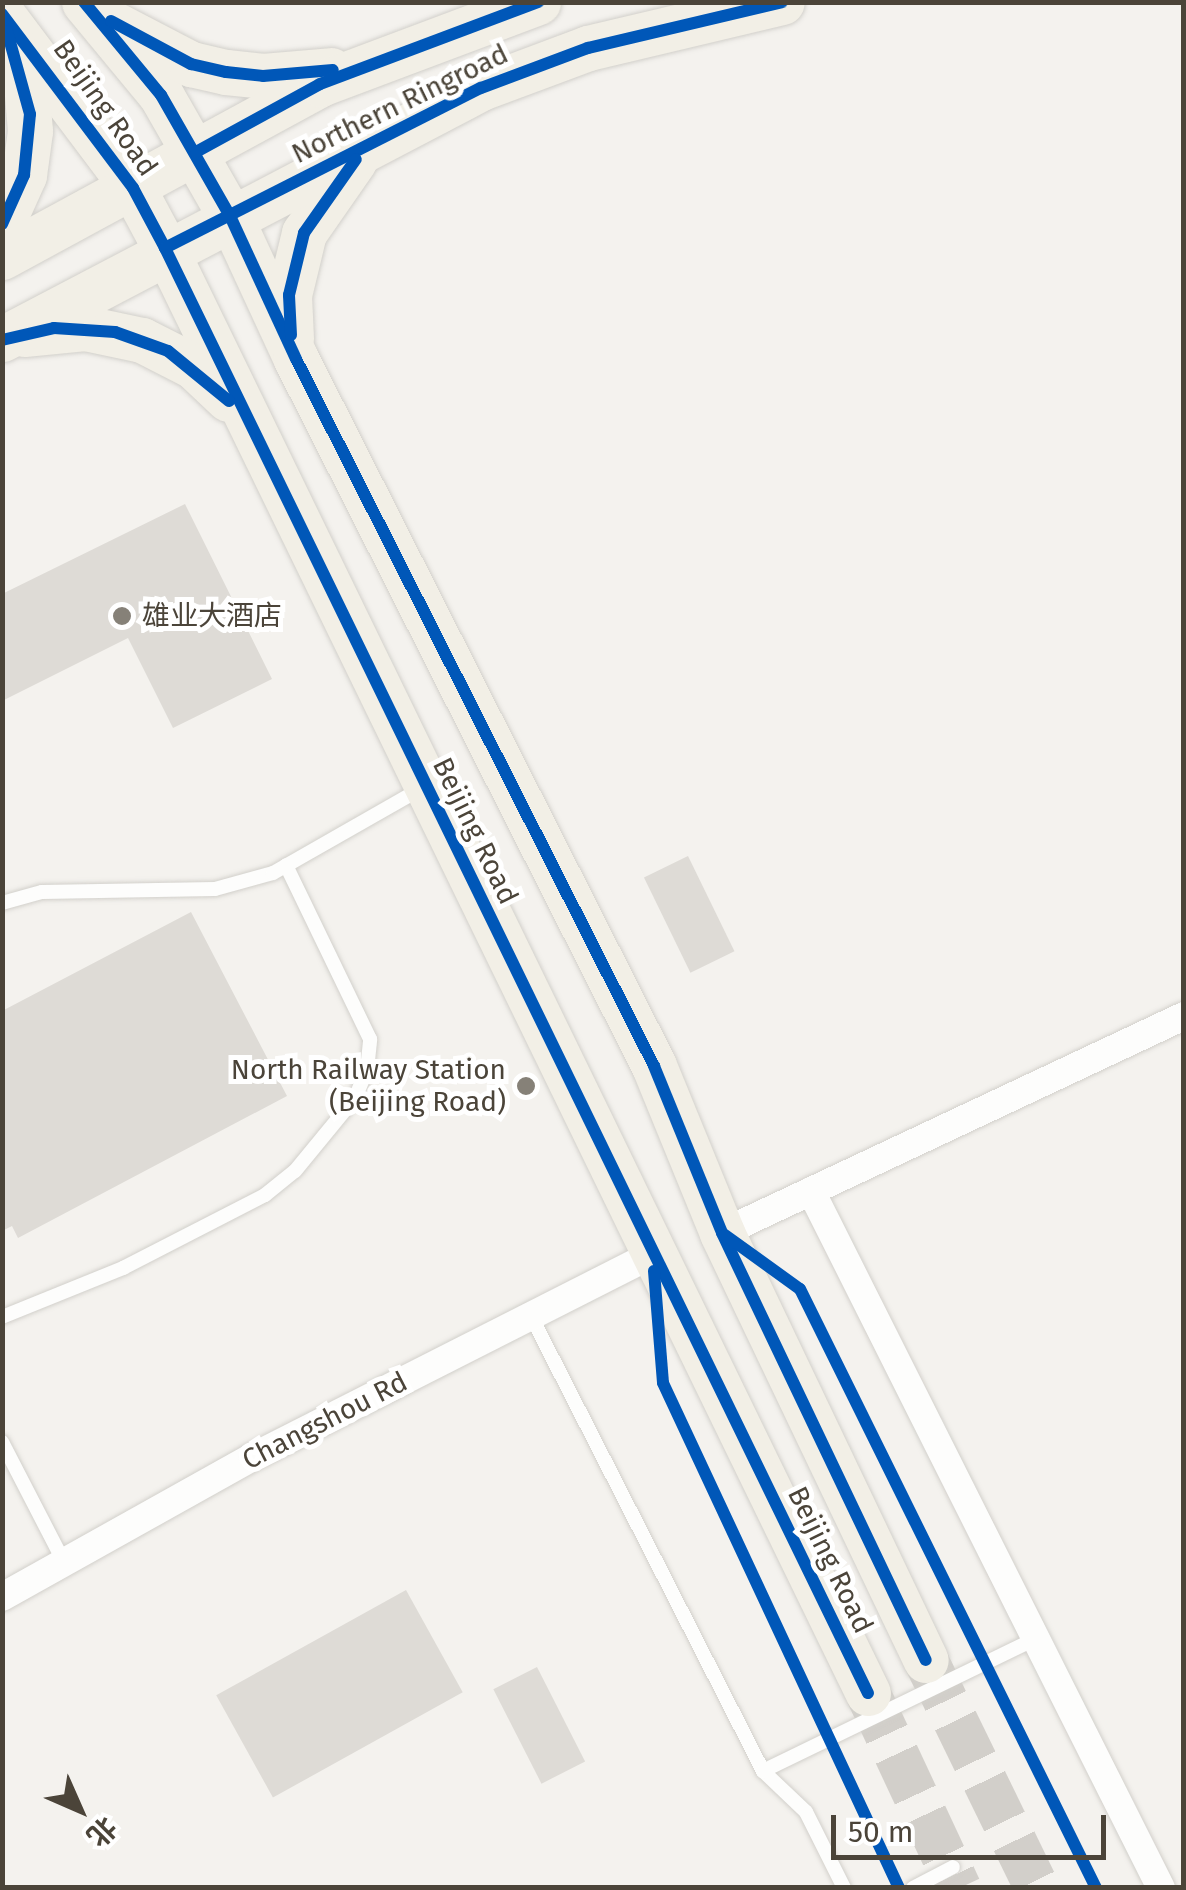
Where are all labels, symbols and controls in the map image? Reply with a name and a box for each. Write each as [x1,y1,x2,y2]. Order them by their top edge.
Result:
street label: Beijing Road [46,33,164,183]
street label: Northern Ringroad [286,37,514,171]
place label: 雄业大酒店 [142,599,282,633]
marker: 雄业大酒店 [111,605,133,627]
street label: Beijing Road [425,752,525,910]
place label: North Railway Station (Beijing Road) [231,1053,506,1119]
marker: North Railway Station (Beijing Road) [515,1075,537,1097]
street label: Changshou Rd [237,1365,413,1477]
street label: Beijing Road [780,1481,880,1639]
north arrow [30,1760,130,1860]
scale bar [836,1795,1111,1857]
text: 北 [80,1810,123,1853]
text: 50 m [848,1814,913,1850]

